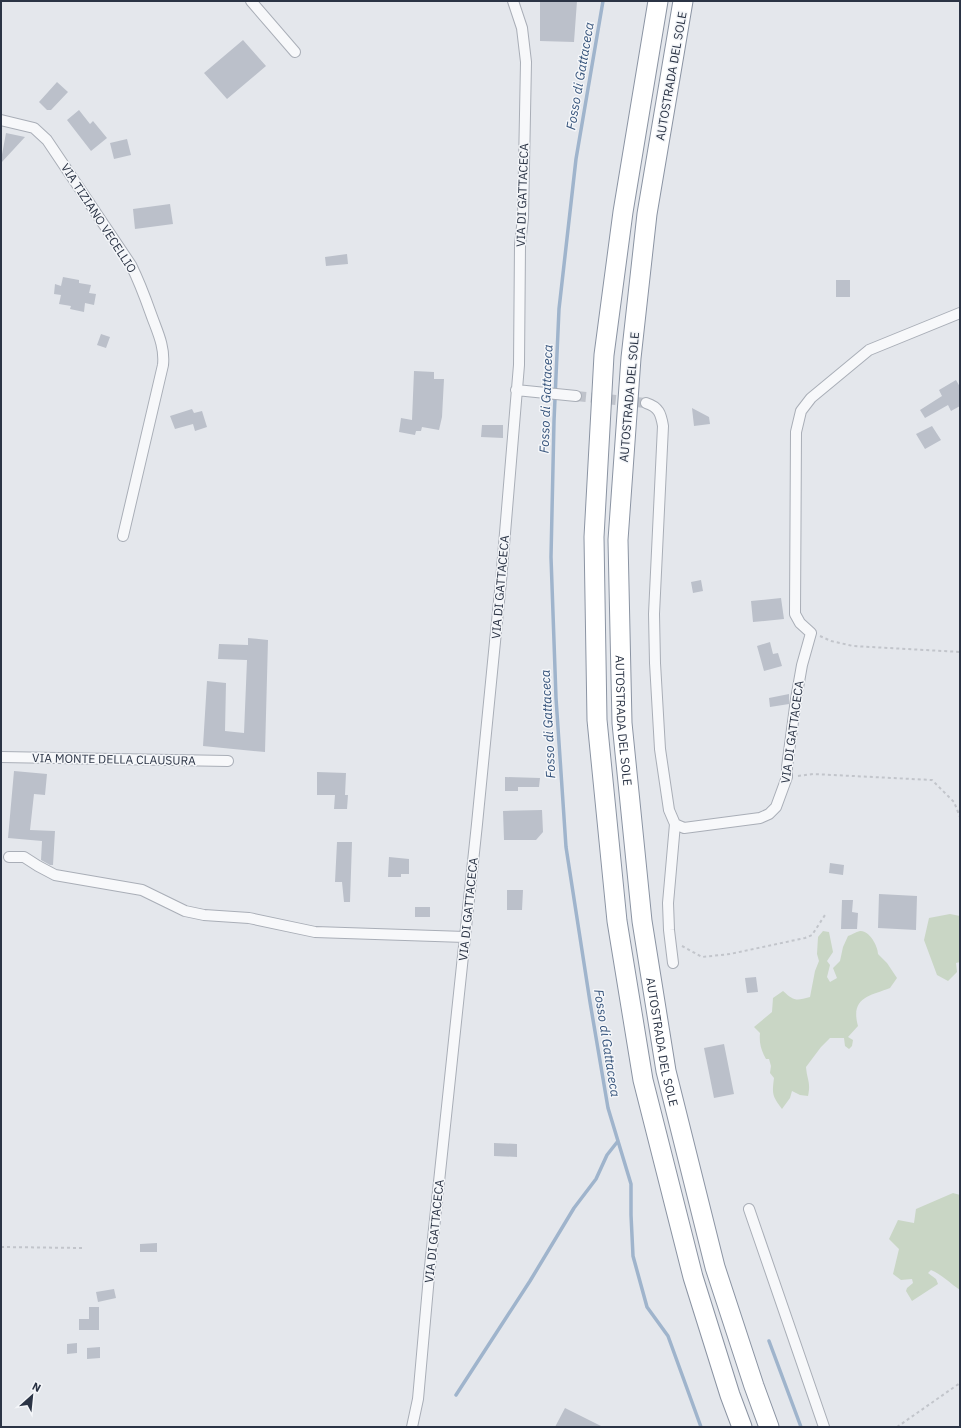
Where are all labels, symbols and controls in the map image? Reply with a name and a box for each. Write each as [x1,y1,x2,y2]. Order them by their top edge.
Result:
street label: AUTOSTRADA DEL SOLE [652,10,690,142]
water label: Fosso di Gattaceca [562,21,598,131]
street label: VIA DI GATTACECA [513,143,531,247]
street label: VIA TIZIANO VECELLIO [58,160,140,276]
street label: AUTOSTRADA DEL SOLE [616,331,642,463]
water label: Fosso di Gattaceca [536,344,556,454]
street label: VIA DI GATTACECA [488,534,512,639]
street label: AUTOSTRADA DEL SOLE [613,655,636,786]
water label: Fosso di Gattaceca [537,669,559,779]
street label: VIA DI GATTACECA [777,679,807,784]
street label: VIA MONTE DELLA CLAUSURA [32,750,196,768]
street label: VIA DI GATTACECA [455,856,481,961]
street label: AUTOSTRADA DEL SOLE [644,976,682,1108]
water label: Fosso di Gattaceca [590,988,624,1098]
street label: VIA DI GATTACECA [421,1178,447,1283]
north arrow [12,1376,52,1416]
text: N [30,1379,43,1395]

